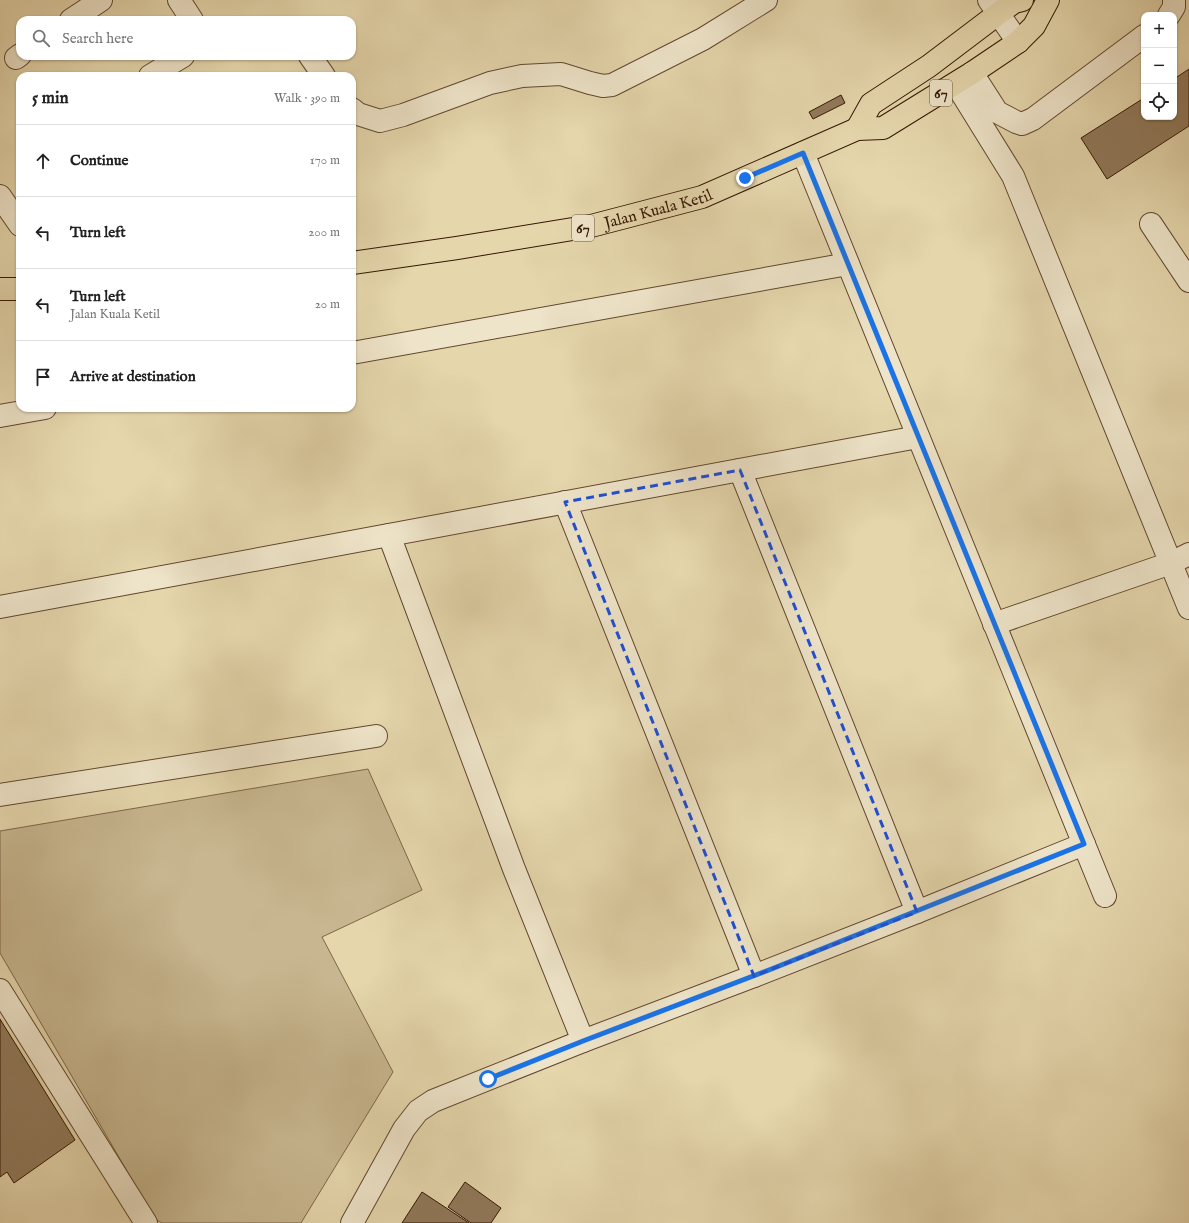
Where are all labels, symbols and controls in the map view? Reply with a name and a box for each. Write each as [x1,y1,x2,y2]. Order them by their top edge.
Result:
map controls [1141,12,1177,120]
button: + [1141,12,1177,48]
search box [16,16,356,60]
icon: search [30,27,52,49]
text: Search here [62,29,133,48]
button: − [1141,48,1177,84]
road number: 67 [930,80,952,106]
button: locate [1141,84,1177,120]
text: 5 min [32,88,69,109]
text: Walk · 390 m [274,90,340,107]
icon: ahead [32,150,54,172]
text: Continue [70,151,128,170]
text: 170 m [310,152,340,169]
route end [736,169,754,187]
street label: Jalan Kuala Ketil [600,185,716,235]
road number: 67 [572,215,594,241]
icon: left [32,222,54,244]
text: Turn left [70,223,126,242]
text: 200 m [308,224,340,241]
text: Turn left [70,287,126,306]
icon: left [32,294,54,316]
text: 20 m [315,296,340,313]
text: Jalan Kuala Ketil [70,306,160,323]
icon: arrive [32,366,54,388]
text: Arrive at destination [70,367,196,386]
route start [479,1070,497,1088]

